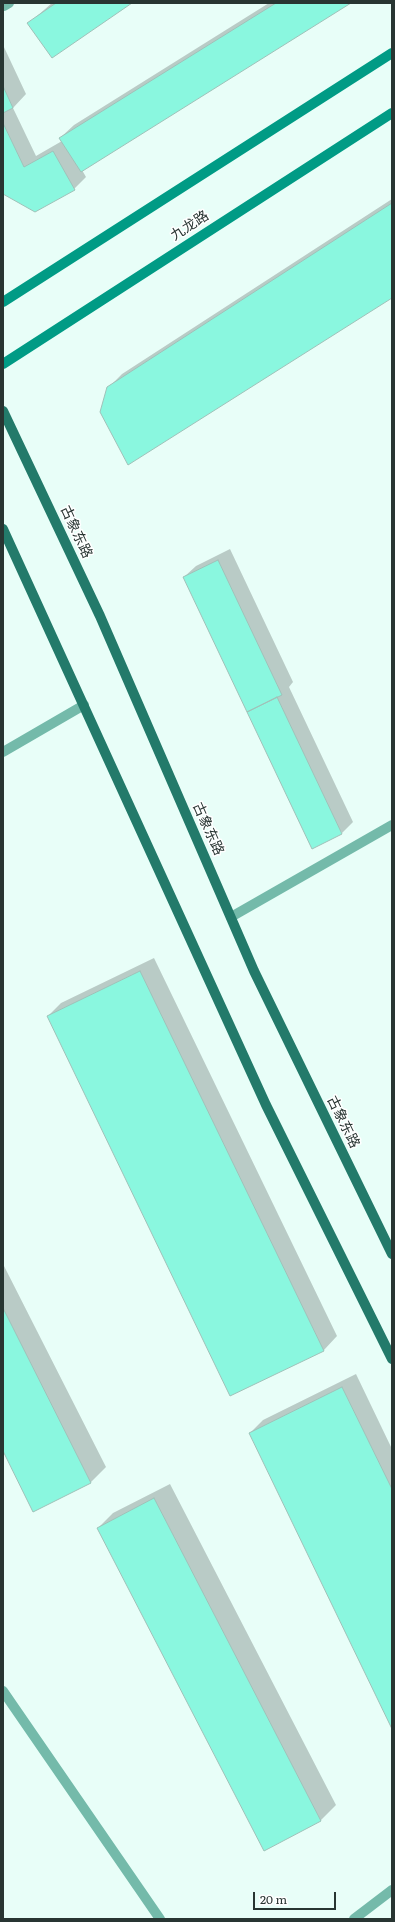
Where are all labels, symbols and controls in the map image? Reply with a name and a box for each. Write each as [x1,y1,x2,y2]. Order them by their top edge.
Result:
street label: 九龙路 [168,208,212,244]
street label: 古象东路 [57,503,95,561]
street label: 古象东路 [189,800,227,858]
street label: 古象东路 [323,1093,363,1151]
scale bar [255,1884,338,1910]
text: 20 m [260,1890,287,1908]

